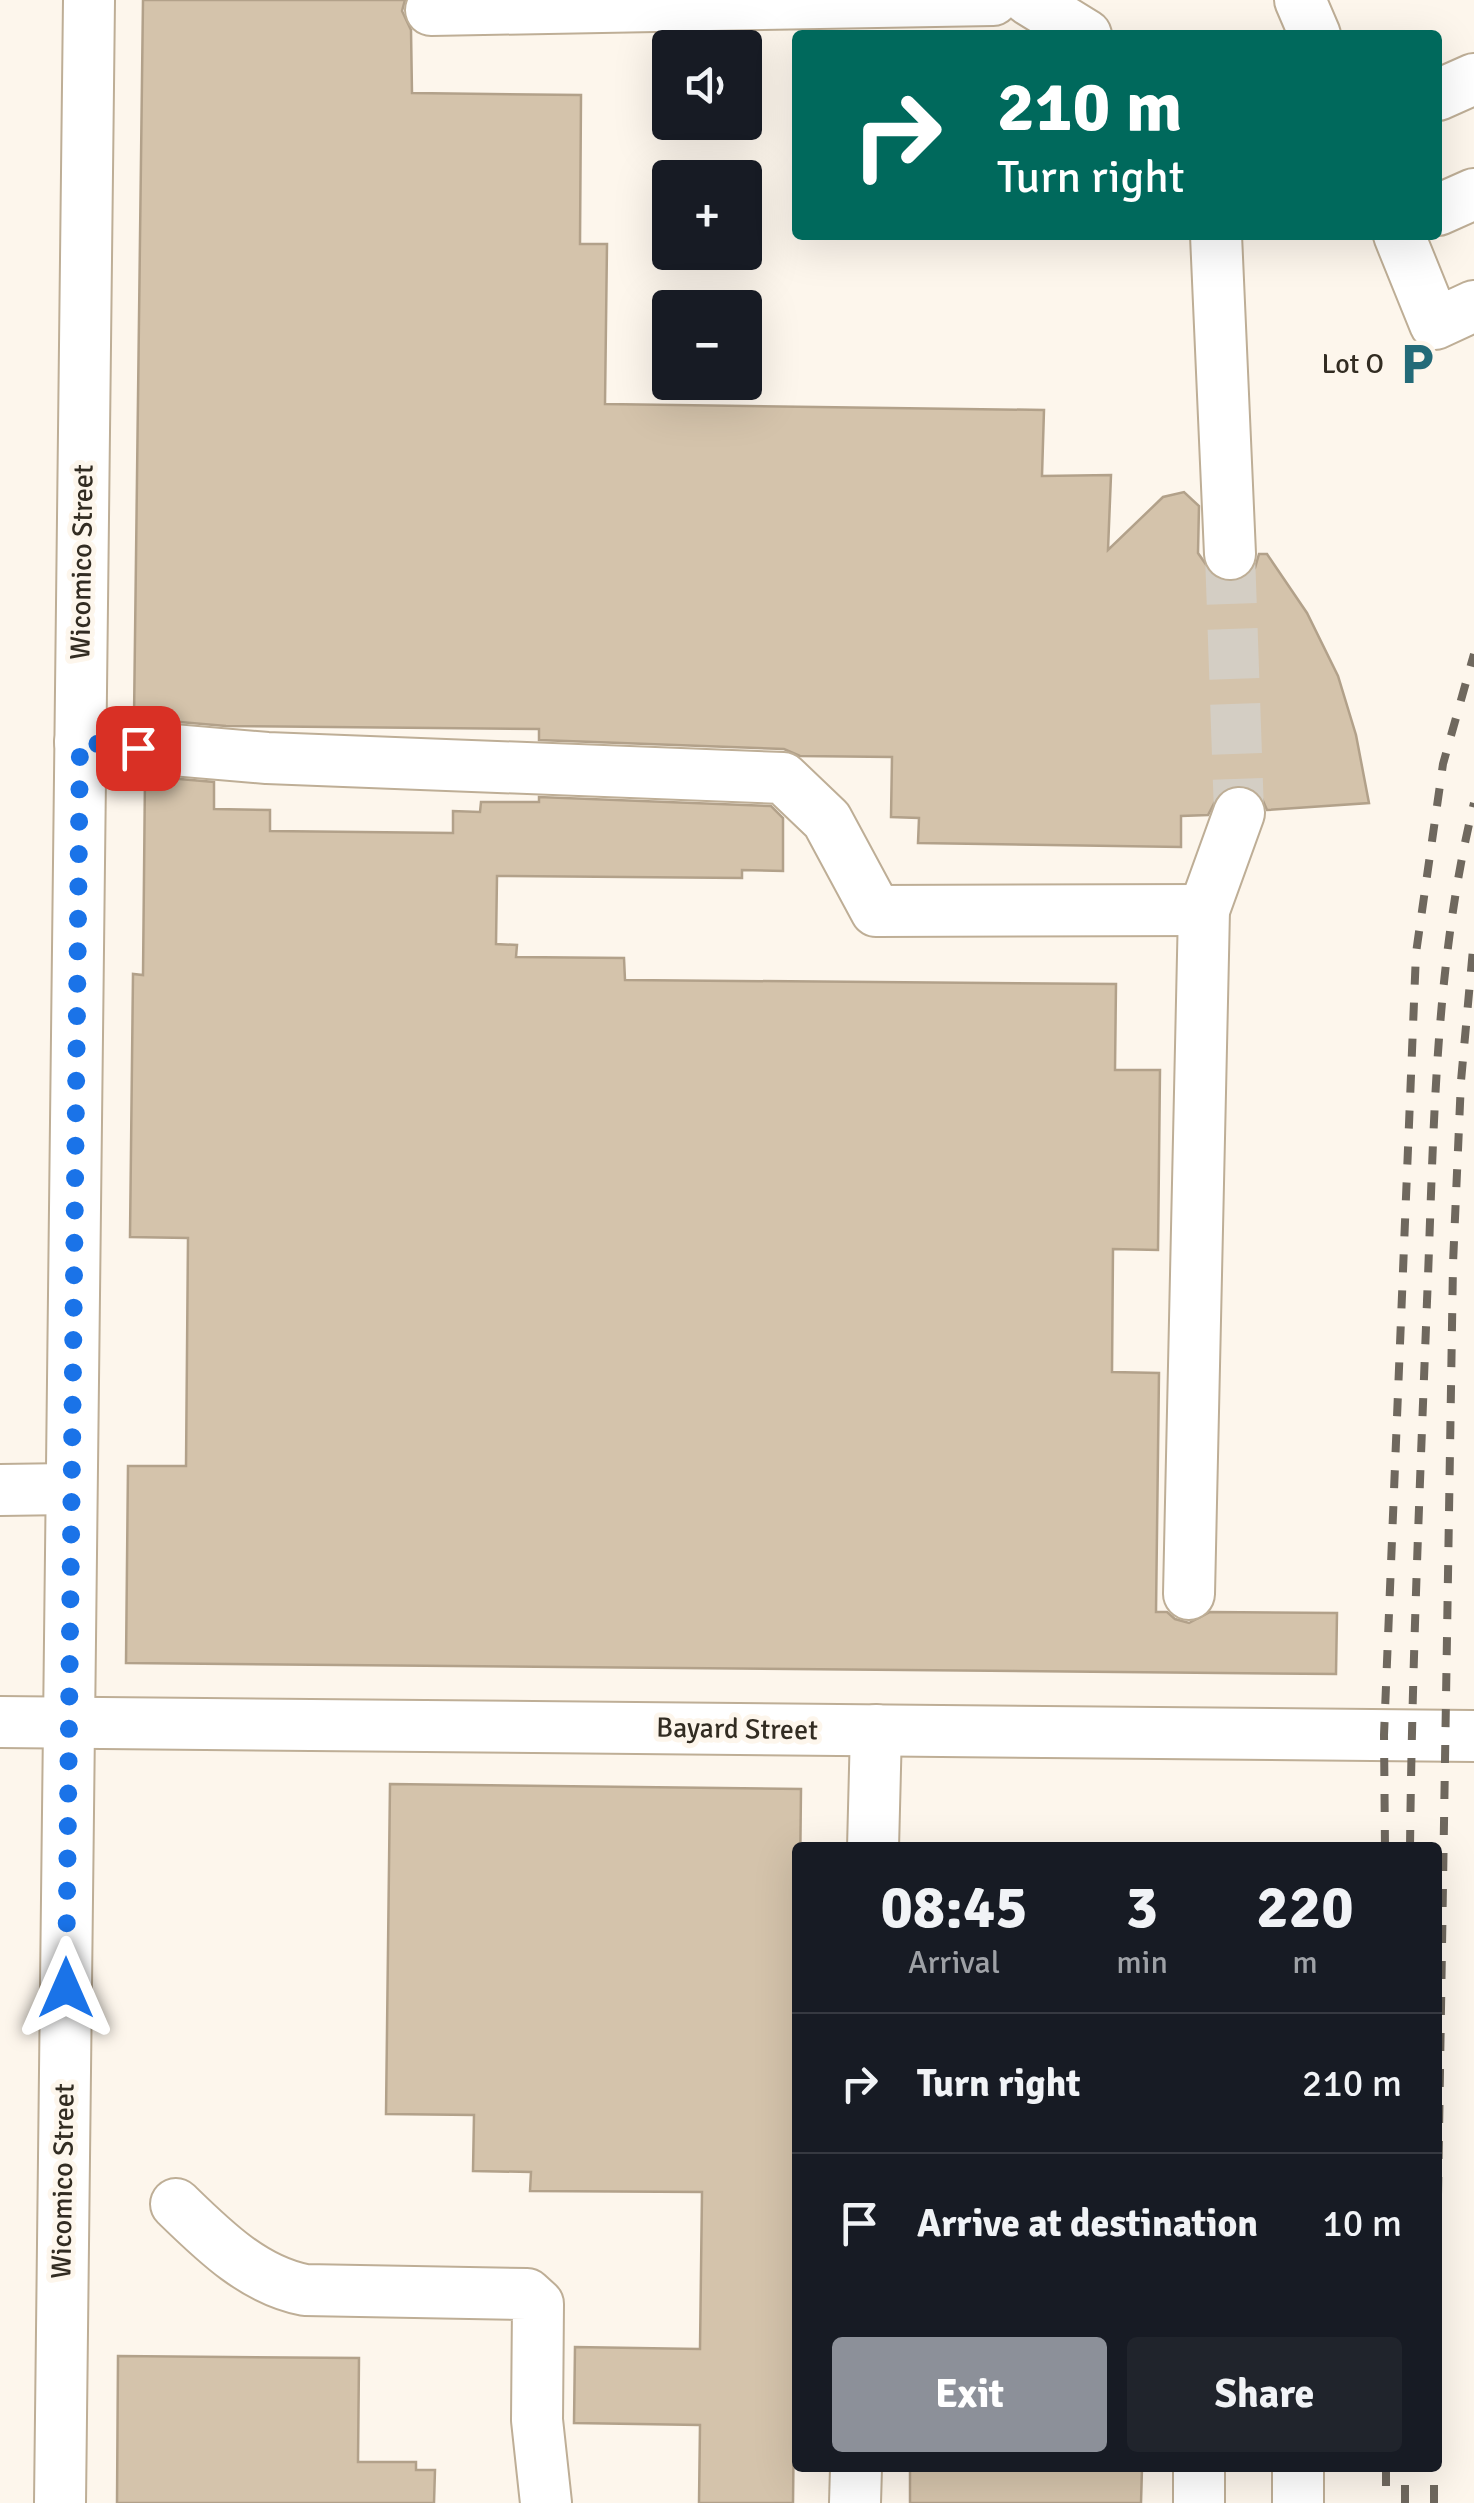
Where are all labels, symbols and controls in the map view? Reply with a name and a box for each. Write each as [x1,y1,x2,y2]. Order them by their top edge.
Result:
map controls [652,30,762,400]
button: sound [652,30,762,140]
text: 210 m [997,64,1182,150]
icon: right [832,70,962,200]
text: Turn right [997,150,1185,205]
button: + [652,160,762,270]
button: − [652,290,762,400]
parking icon: Lot O [1393,340,1441,388]
place label: Lot O [1321,347,1384,381]
street label: Wicomico Street [63,464,101,660]
pin [96,706,181,791]
icon: arrive [111,721,166,776]
street label: Bayard Street [656,1711,818,1747]
text: 08:45 [880,1871,1028,1945]
text: 3 [1126,1871,1158,1945]
text: 220 [1256,1871,1354,1945]
position arrow [14,1936,118,2040]
text: Arrival [908,1943,1000,1982]
text: min [1116,1943,1168,1982]
text: m [1292,1943,1318,1982]
icon: right [832,2056,887,2111]
text: Turn right [917,2060,1081,2107]
text: 210 m [1302,2060,1402,2107]
street label: Wicomico Street [44,2083,82,2279]
icon: arrive [832,2196,887,2251]
text: Arrive at destination [917,2200,1258,2247]
text: 10 m [1322,2200,1402,2247]
button: Exit [832,2337,1107,2452]
button: Share [1127,2337,1402,2452]

